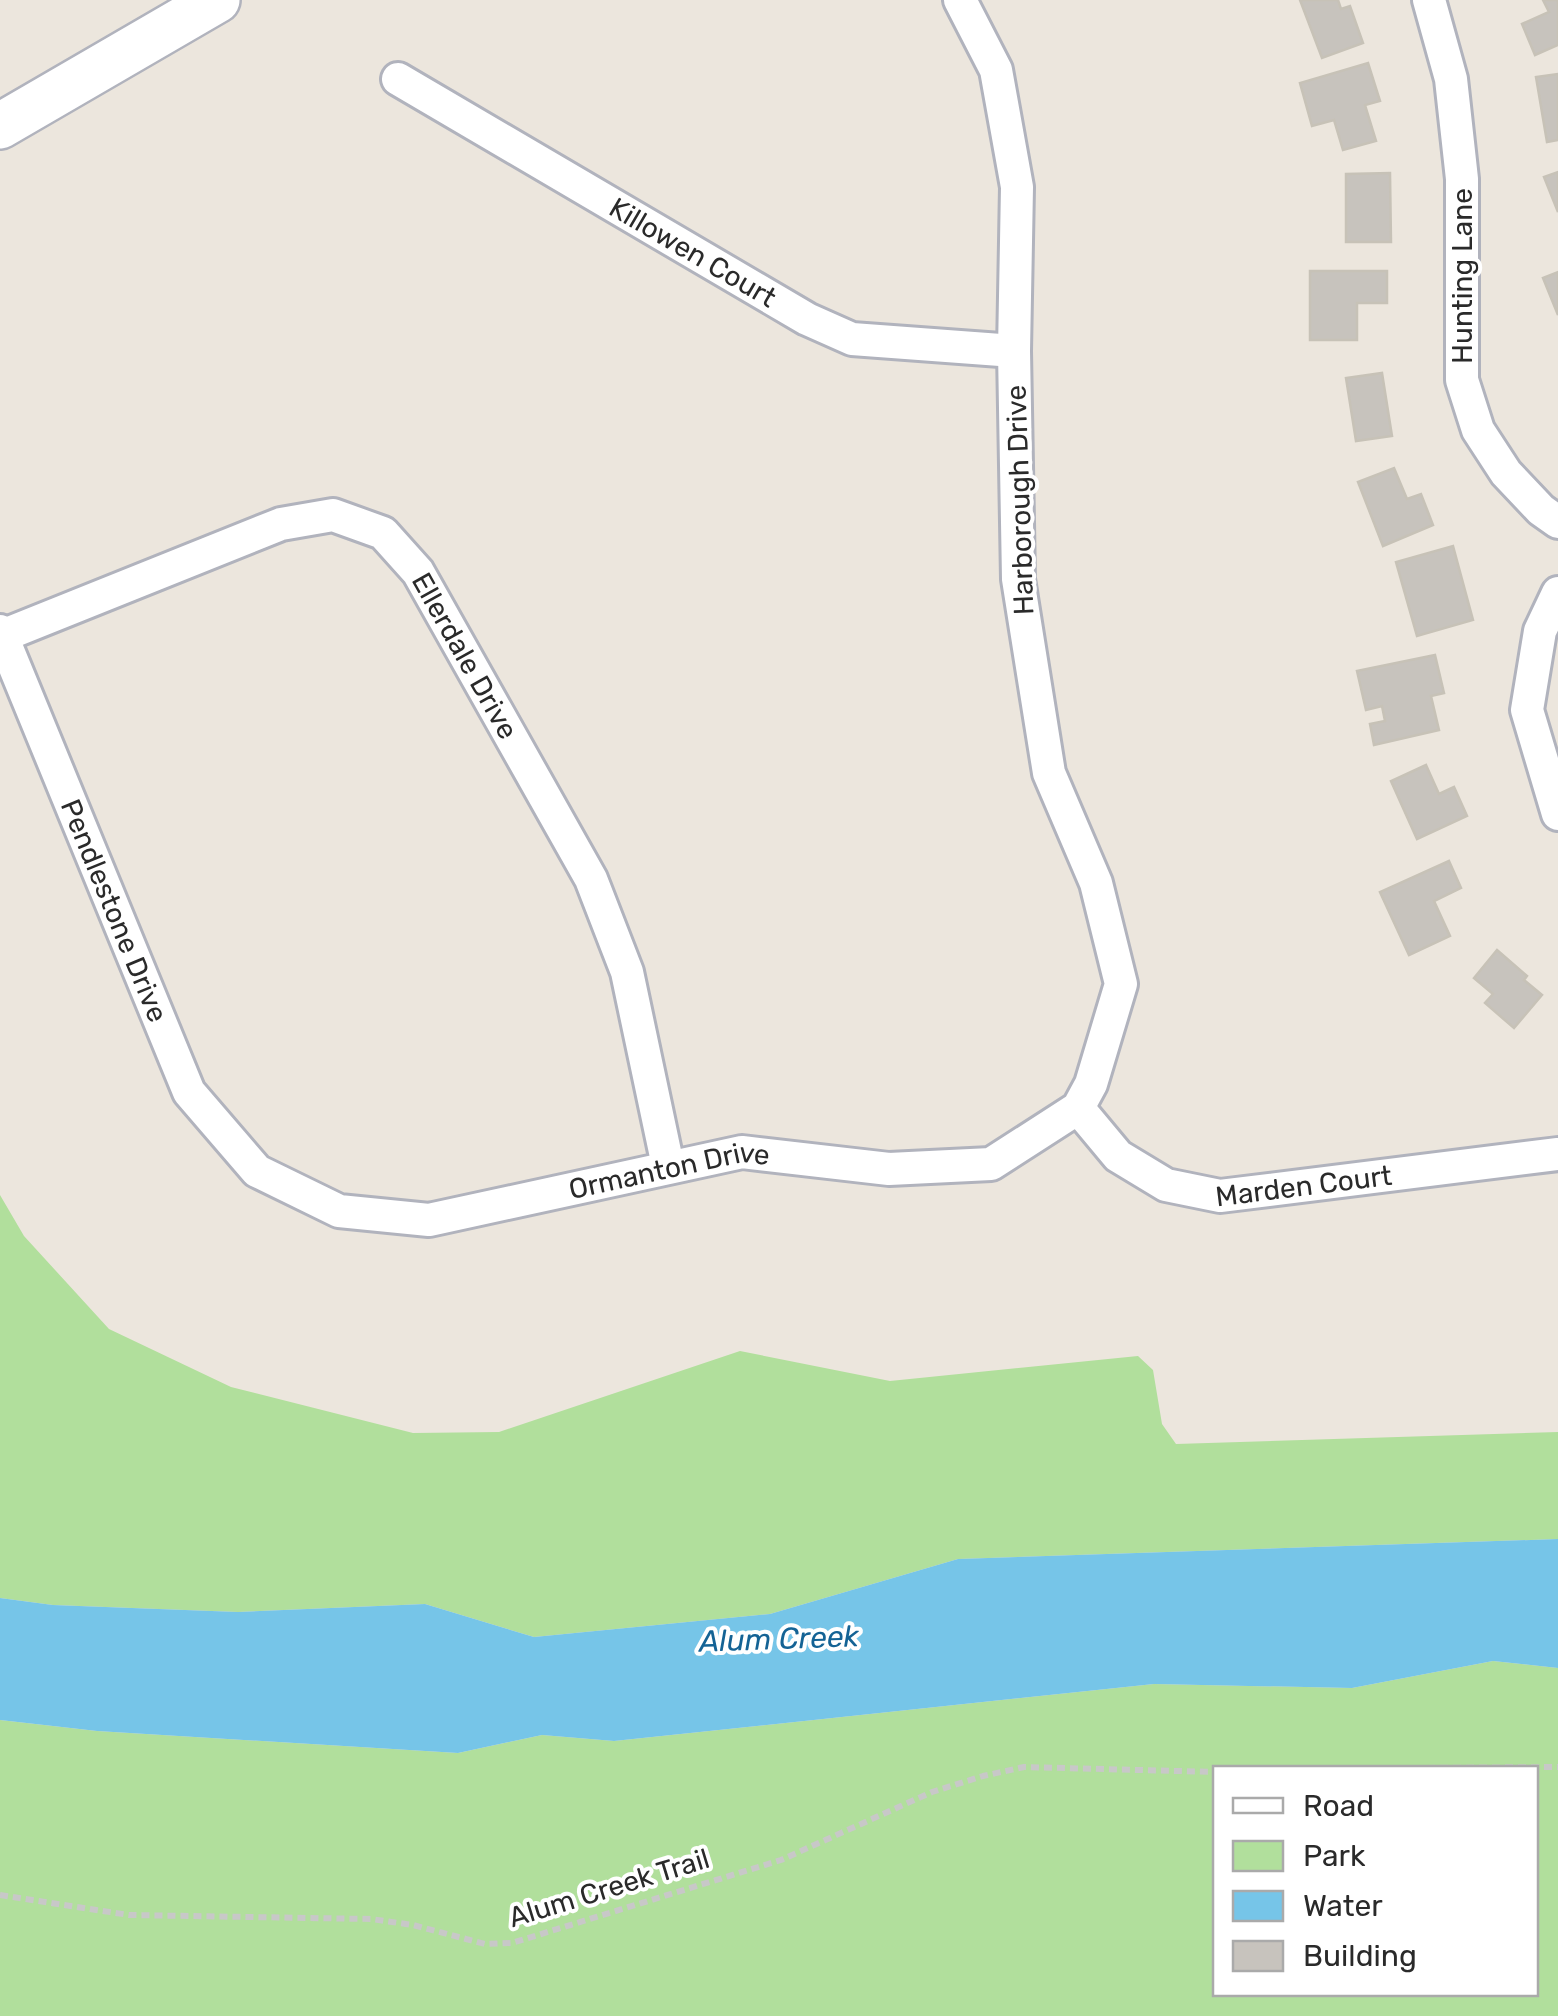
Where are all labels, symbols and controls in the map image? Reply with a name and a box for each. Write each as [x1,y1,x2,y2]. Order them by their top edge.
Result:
street label: Hunting Lane [1446,188,1479,364]
street label: Killowen Court [604,190,782,314]
street label: Harborough Drive [999,384,1041,616]
street label: Ellerdale Drive [405,567,525,745]
street label: Pendlestone Drive [54,794,175,1027]
street label: Ormanton Drive [566,1135,772,1206]
street label: Marden Court [1214,1158,1394,1213]
water label: Alum Creek [696,1618,860,1660]
legend [1213,1766,1538,1996]
text: Road [1303,1788,1374,1824]
text: Park [1303,1838,1366,1874]
street label: Alum Creek Trail [505,1842,713,1934]
text: Water [1303,1888,1383,1924]
text: Building [1303,1938,1417,1974]

